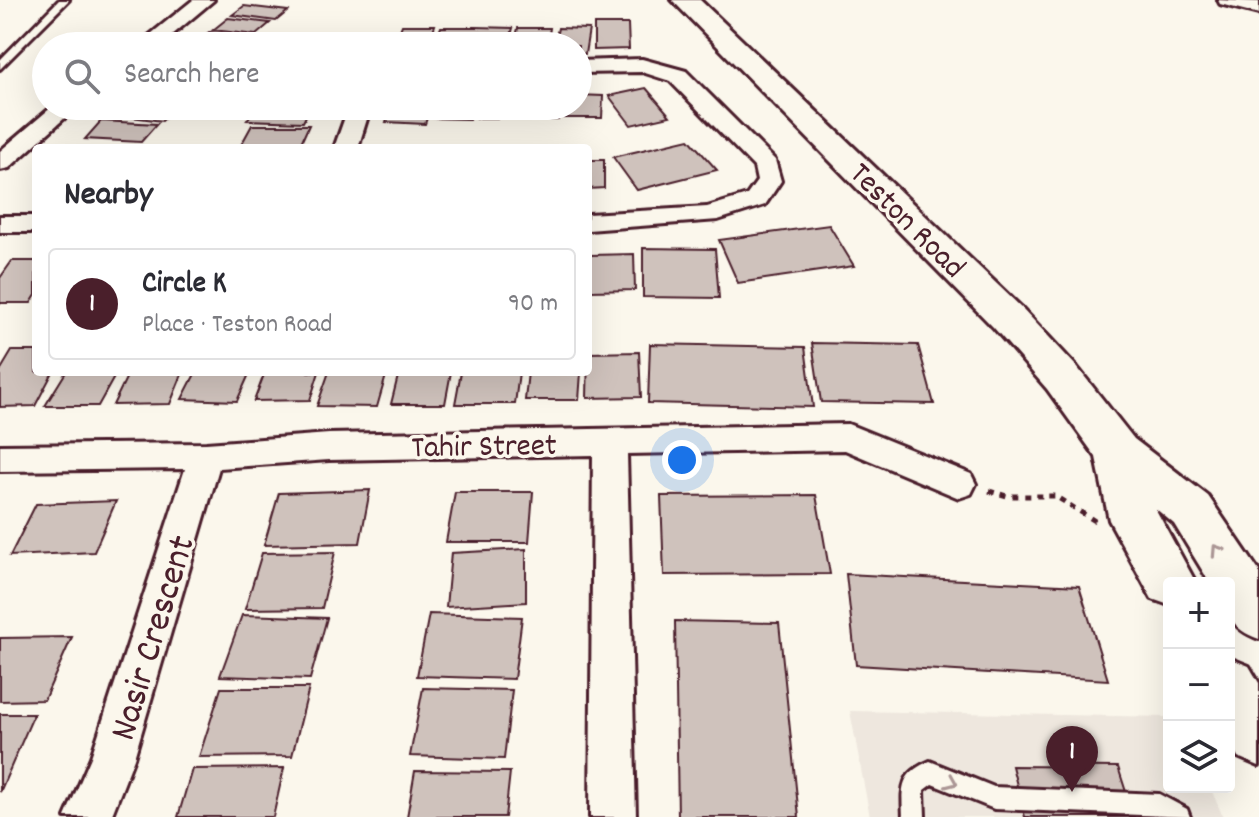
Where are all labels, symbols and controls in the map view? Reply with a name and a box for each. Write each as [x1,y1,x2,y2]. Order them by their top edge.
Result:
search box [32,32,592,120]
icon: search [60,54,104,98]
text: Search here [124,55,260,98]
street label: Teston Road [837,154,974,291]
text: Nearby [64,172,153,221]
text: Circle K [142,264,227,307]
text: 1 [89,286,95,323]
text: 90 m [508,286,558,323]
text: Place · Teston Road [142,307,332,344]
street label: Tahir Street [411,425,557,473]
your location [662,440,702,480]
street label: Nasir Crescent [98,529,212,748]
one-way arrow [1211,544,1226,559]
map controls [1163,577,1235,793]
button: + [1163,577,1235,649]
button: − [1163,649,1235,721]
button: layers [1163,721,1235,793]
pin: 1 [1046,726,1098,792]
one-way arrow [944,773,959,789]

